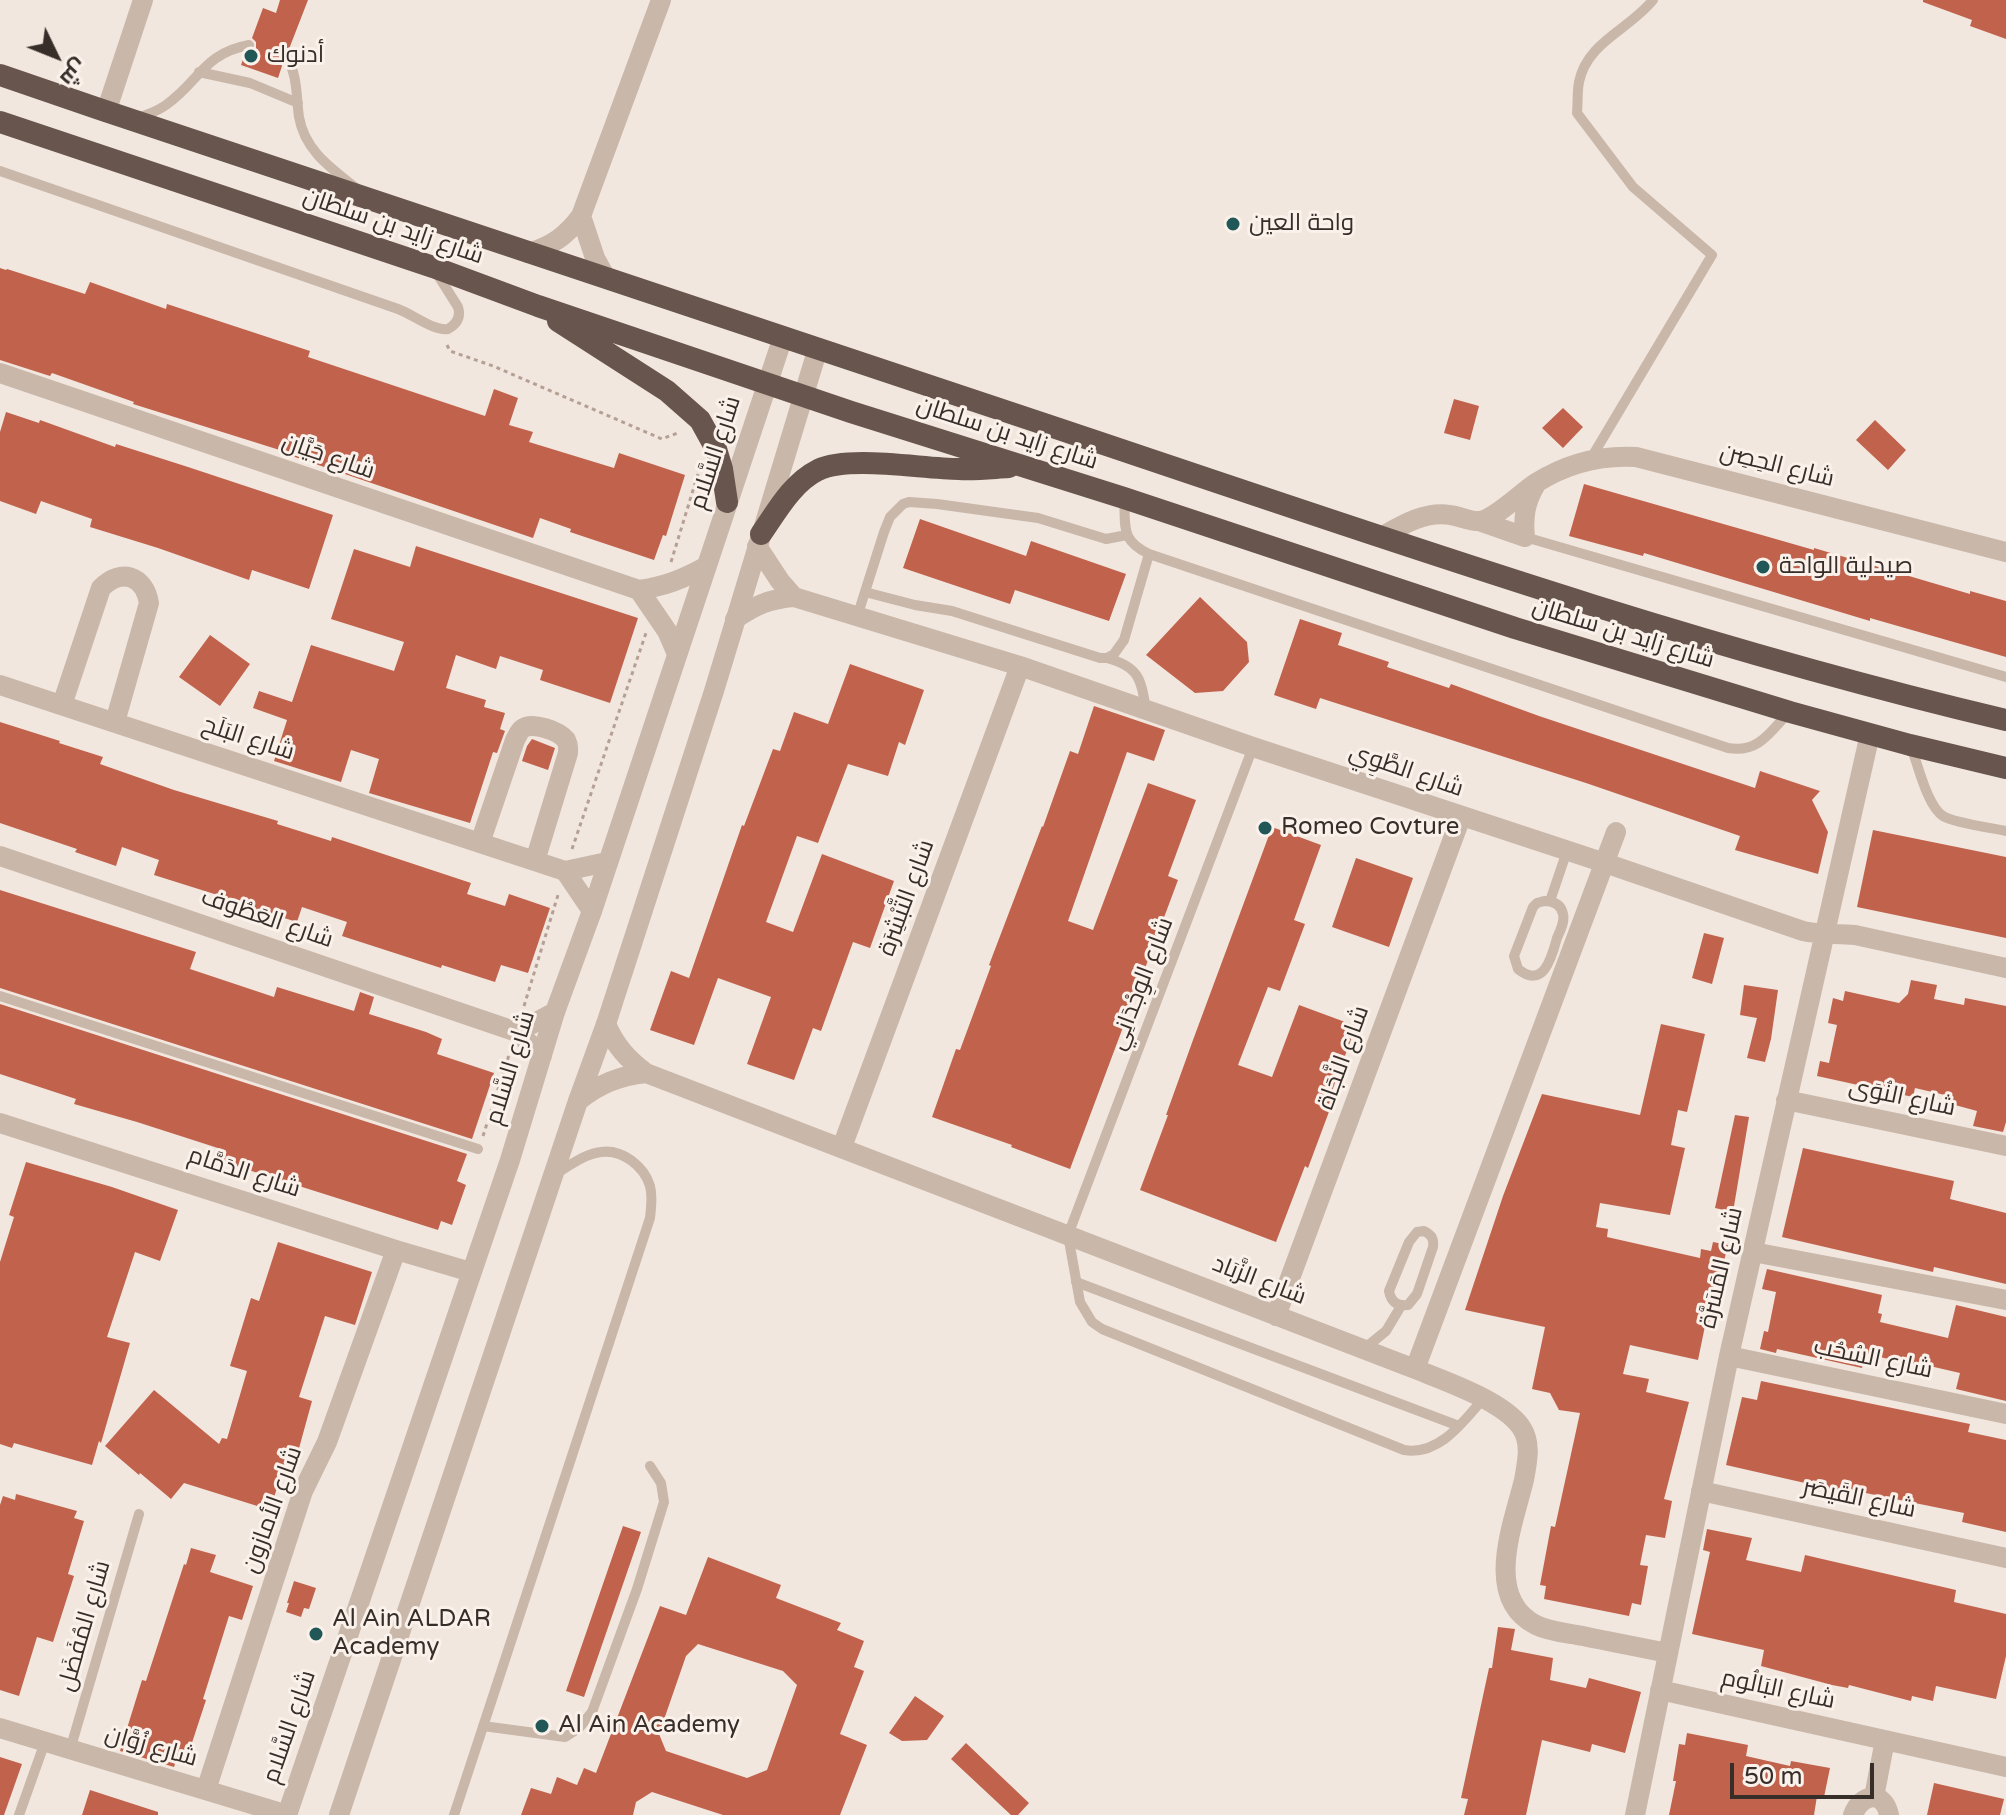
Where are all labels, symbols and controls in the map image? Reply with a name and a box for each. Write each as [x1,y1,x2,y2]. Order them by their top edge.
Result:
north arrow [16,16,96,96]
place label: أدنوك [267,42,324,70]
marker: أدنوك [242,47,260,65]
text: ش [54,53,93,92]
street label: شارع زايد بن سلطان [299,183,487,271]
place label: واحة العين [1249,210,1354,238]
marker: واحة العين [1224,215,1242,233]
street label: شارع زايد بن سلطان [913,391,1101,477]
street label: شارع السَّلام [684,393,748,513]
street label: شارع جَيَّان [278,428,378,486]
street label: شارع الحِصِن [1717,438,1837,494]
place label: صيدلية الواحة [1779,553,1913,581]
marker: صيدلية الواحة [1754,558,1772,576]
street label: شارع زايد بن سلطان [1529,593,1717,675]
street label: شارع البَلَح [198,711,298,767]
street label: شارع الطَّوِي [1345,738,1467,804]
place label: Romeo Covture [1281,814,1459,842]
marker: Romeo Covture [1256,819,1274,837]
street label: شارع التَّبْشِرَة [873,836,941,960]
street label: شارع العَطُوف [197,883,337,955]
street label: شارع الوِجْدَانِي [1103,914,1181,1054]
street label: شارع النَّجَاة [1312,1002,1376,1114]
street label: شارع السَّلام [480,1008,542,1128]
street label: شارع النُوَى [1846,1073,1958,1123]
street label: شارع الدَمَّام [184,1141,304,1205]
street label: شارع المَسَرَّة [1694,1205,1750,1331]
street label: شارع الزَّبَاد [1208,1250,1310,1312]
street label: شارع السُحُب [1811,1332,1935,1386]
street label: شارع الأمازون [237,1443,309,1577]
street label: شارع القَيصَر [1800,1473,1918,1525]
street label: شارع المُفَضَل [53,1557,117,1695]
place label: Al Ain ALDAR Academy [332,1606,491,1662]
marker: Al Ain ALDAR Academy [307,1625,325,1643]
street label: شارع البَالُوم [1719,1664,1837,1716]
street label: شارع السَّلام [257,1667,323,1787]
place label: Al Ain Academy [558,1712,740,1740]
marker: Al Ain Academy [533,1717,551,1735]
street label: شارع زُوَّان [102,1720,200,1774]
scale bar [1734,1747,1878,1797]
text: 50 m [1744,1762,1802,1791]

